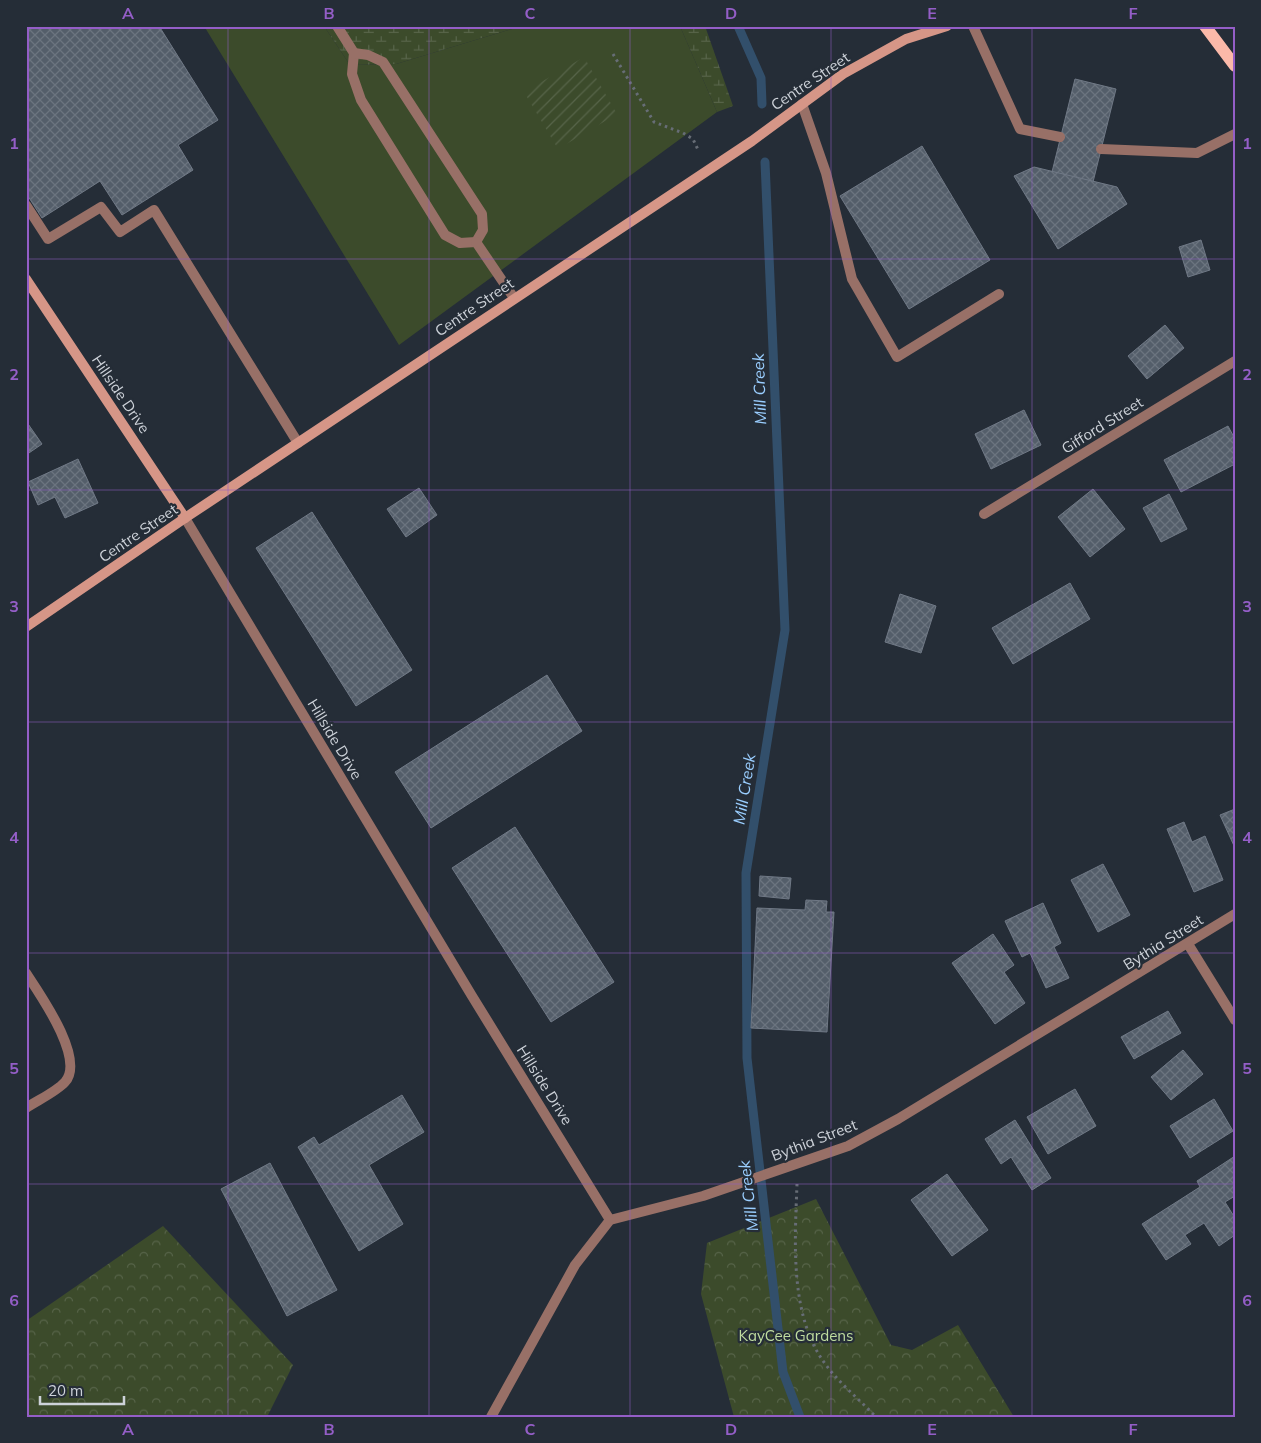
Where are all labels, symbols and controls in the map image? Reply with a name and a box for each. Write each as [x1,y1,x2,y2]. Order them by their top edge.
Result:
text: A [122,3,134,23]
text: B [323,3,335,23]
text: C [525,3,536,23]
text: D [725,3,737,23]
text: E [927,3,937,23]
text: F [1128,3,1138,23]
street label: Centre Street [767,48,853,114]
text: 1 [9,133,19,153]
text: 1 [1242,133,1252,153]
street label: Centre Street [431,274,517,340]
street label: Hillside Drive [88,351,154,437]
water label: Mill Creek [748,352,770,425]
text: 2 [9,364,19,384]
text: 2 [1242,364,1252,384]
street label: Gifford Street [1058,392,1146,458]
street label: Centre Street [95,500,181,566]
text: 3 [9,596,19,616]
text: 3 [1242,596,1252,616]
street label: Hillside Drive [304,695,366,783]
water label: Mill Creek [729,751,760,826]
text: 4 [9,827,19,847]
text: 4 [1242,827,1252,847]
street label: Bythia Street [1120,910,1206,974]
street label: Hillside Drive [513,1042,577,1128]
text: 5 [9,1058,19,1078]
text: 5 [1242,1058,1252,1078]
street label: Bythia Street [768,1115,860,1165]
water label: Mill Creek [734,1158,762,1233]
text: 6 [9,1290,19,1310]
text: 6 [1242,1290,1252,1310]
park label: KayCee Gardens [738,1326,854,1345]
scale bar [40,1373,124,1405]
text: 20 m [48,1381,83,1400]
text: A [122,1419,134,1439]
text: B [323,1419,335,1439]
text: C [525,1419,536,1439]
text: D [725,1419,737,1439]
text: E [927,1419,937,1439]
text: F [1128,1419,1138,1439]

